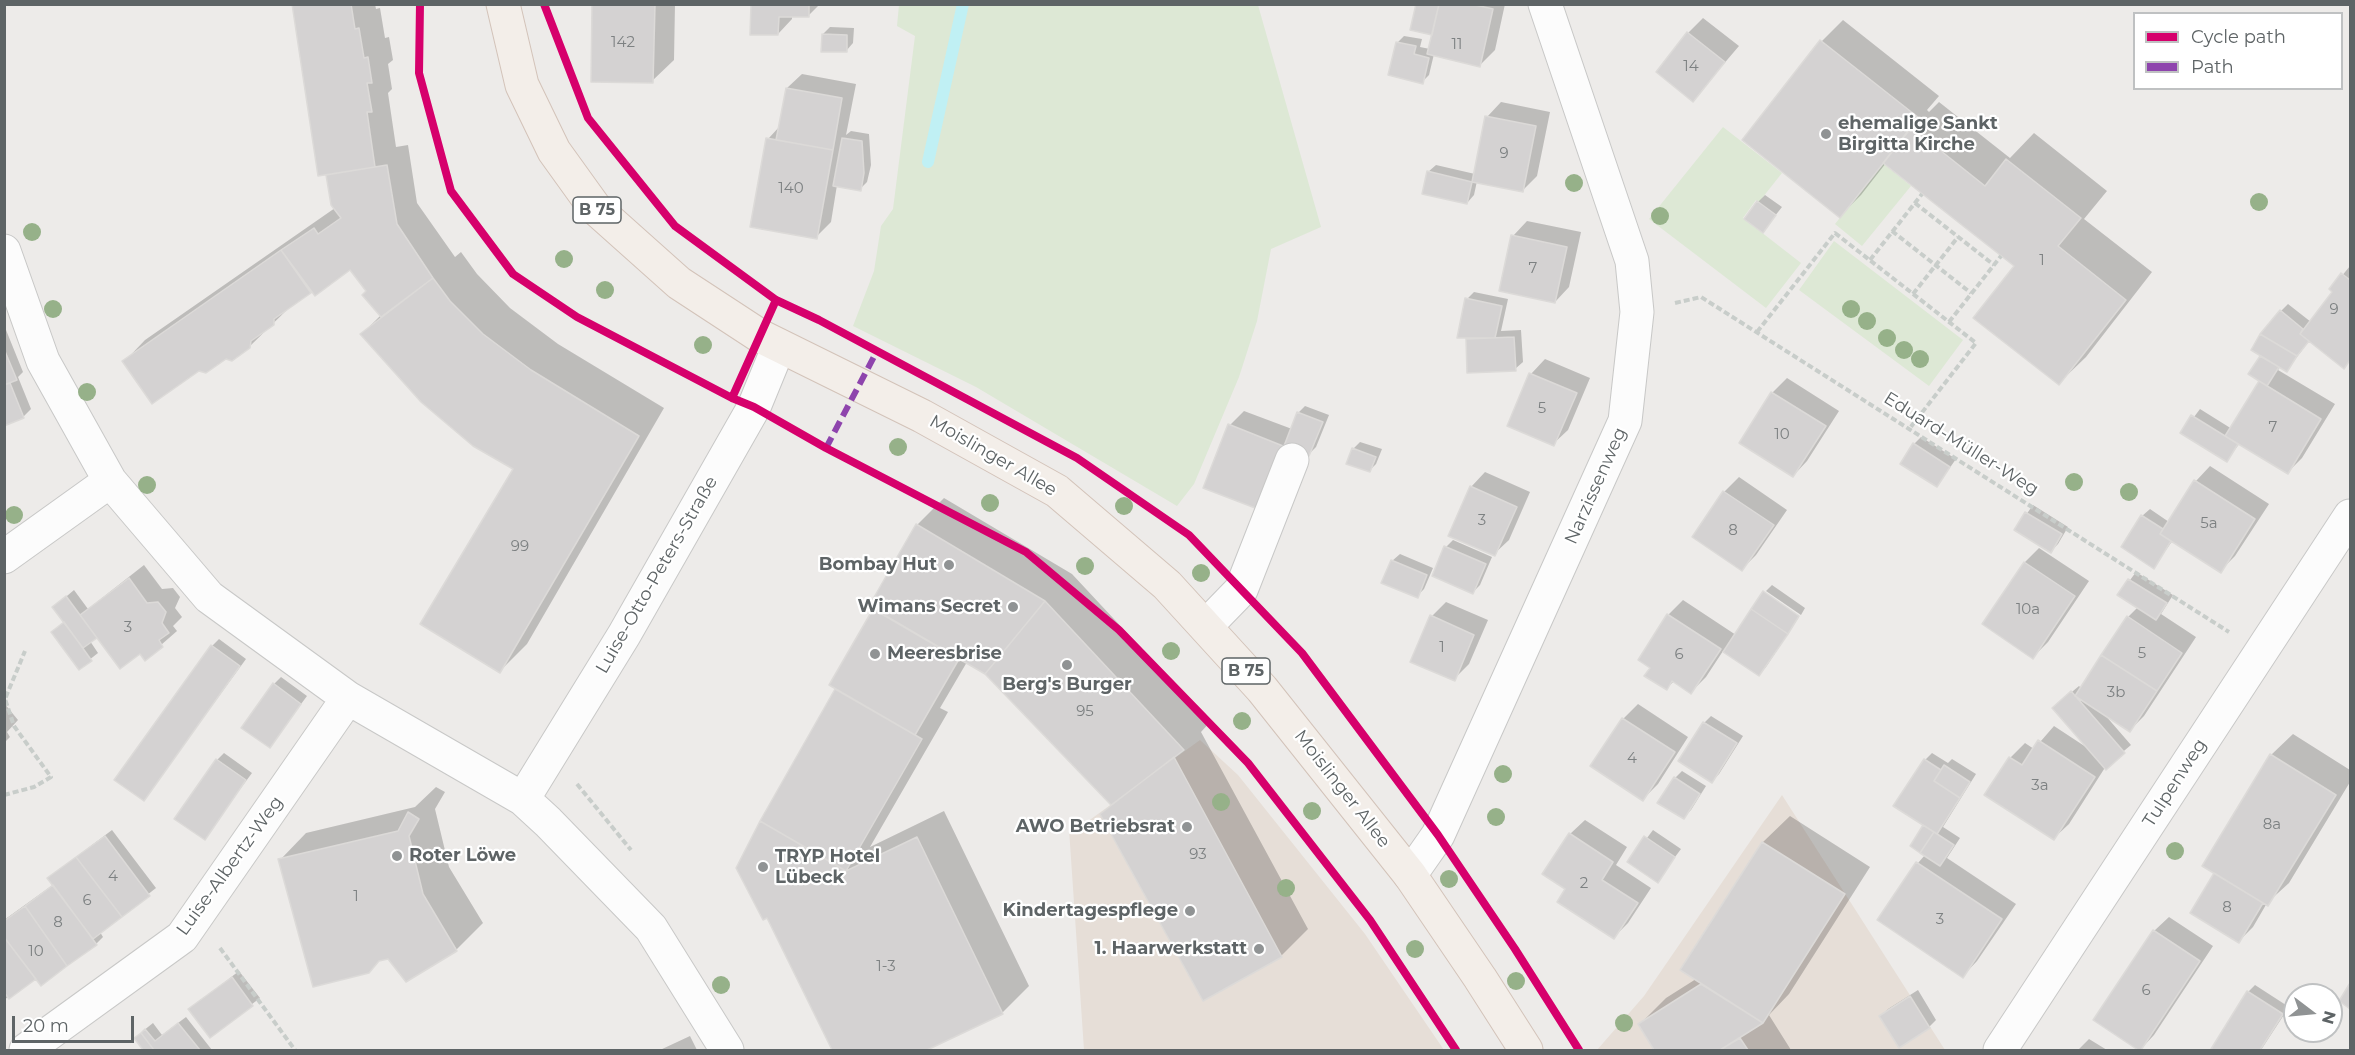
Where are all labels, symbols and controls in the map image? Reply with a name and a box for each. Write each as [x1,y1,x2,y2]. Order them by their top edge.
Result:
legend [2133,12,2343,90]
text: Cycle path [2191,26,2286,48]
house number: 142 [611,34,635,52]
house number: 11 [1452,36,1462,54]
text: Path [2191,56,2234,78]
house number: 14 [1683,58,1699,76]
place label: ehemalige Sankt Birgitta Kirche [1838,113,1998,156]
marker: ehemalige Sankt Birgitta Kirche [1819,127,1833,141]
house number: 9 [1499,145,1509,163]
house number: 140 [778,180,804,198]
road number: B 75 [573,197,621,223]
house number: 1 [2039,252,2045,270]
house number: 7 [1529,260,1537,278]
house number: 9 [2329,301,2339,319]
street label: Eduard-Müller-Weg [1880,388,2042,500]
house number: 5 [1538,400,1546,418]
street label: Moislinger Allee [925,411,1061,501]
house number: 7 [2269,419,2277,437]
street label: Narzissenweg [1561,424,1631,548]
house number: 10 [1774,426,1790,444]
street label: Luise-Otto-Peters-Straße [592,473,722,677]
house number: 3 [1478,512,1486,530]
house number: 5a [2200,515,2218,533]
house number: 8 [1728,522,1738,540]
house number: 99 [511,538,529,556]
place label: Bombay Hut [819,554,937,576]
marker: Bombay Hut [942,558,956,572]
place label: Wimans Secret [857,596,1001,618]
marker: Wimans Secret [1006,600,1020,614]
house number: 10a [2016,601,2040,619]
house number: 3 [124,619,132,637]
house number: 1 [1439,639,1445,657]
place label: Meeresbrise [887,643,1002,665]
house number: 5 [2138,645,2146,663]
house number: 6 [1674,646,1684,664]
marker: Meeresbrise [868,647,882,661]
marker: Berg's Burger [1060,658,1074,672]
road number: B 75 [1222,658,1270,684]
place label: Berg's Burger [1002,674,1132,696]
house number: 3b [2107,684,2125,702]
house number: 95 [1076,703,1094,721]
street label: Moislinger Allee [1289,726,1395,852]
street label: Tulpenweg [2138,735,2212,831]
house number: 4 [1627,750,1637,768]
house number: 3a [2031,777,2049,795]
street label: Luise-Albertz-Weg [172,792,288,940]
place label: AWO Betriebsrat [1016,816,1175,838]
house number: 8a [2263,816,2281,834]
marker: AWO Betriebsrat [1180,820,1194,834]
place label: Roter Löwe [409,845,516,867]
place label: TRYP Hotel Lübeck [775,846,880,888]
house number: 93 [1189,846,1207,864]
marker: Roter Löwe [390,849,404,863]
marker: TRYP Hotel Lübeck [756,860,770,874]
house number: 4 [108,868,118,886]
house number: 2 [1580,875,1588,893]
house number: 1 [353,888,359,906]
house number: 6 [82,892,92,910]
house number: 8 [2222,899,2232,917]
place label: Kindertagespflege [1003,900,1178,922]
marker: Kindertagespflege [1183,904,1197,918]
house number: 3 [1936,911,1944,929]
house number: 8 [53,914,63,932]
place label: 1. Haarwerkstatt [1095,938,1247,960]
marker: 1. Haarwerkstatt [1252,942,1266,956]
house number: 10 [28,943,44,961]
house number: 1-3 [876,958,896,976]
house number: 6 [2141,982,2151,1000]
north arrow [2283,983,2343,1043]
scale bar [15,1004,136,1042]
text: N [2318,1009,2340,1026]
text: 20 m [23,1015,69,1037]

